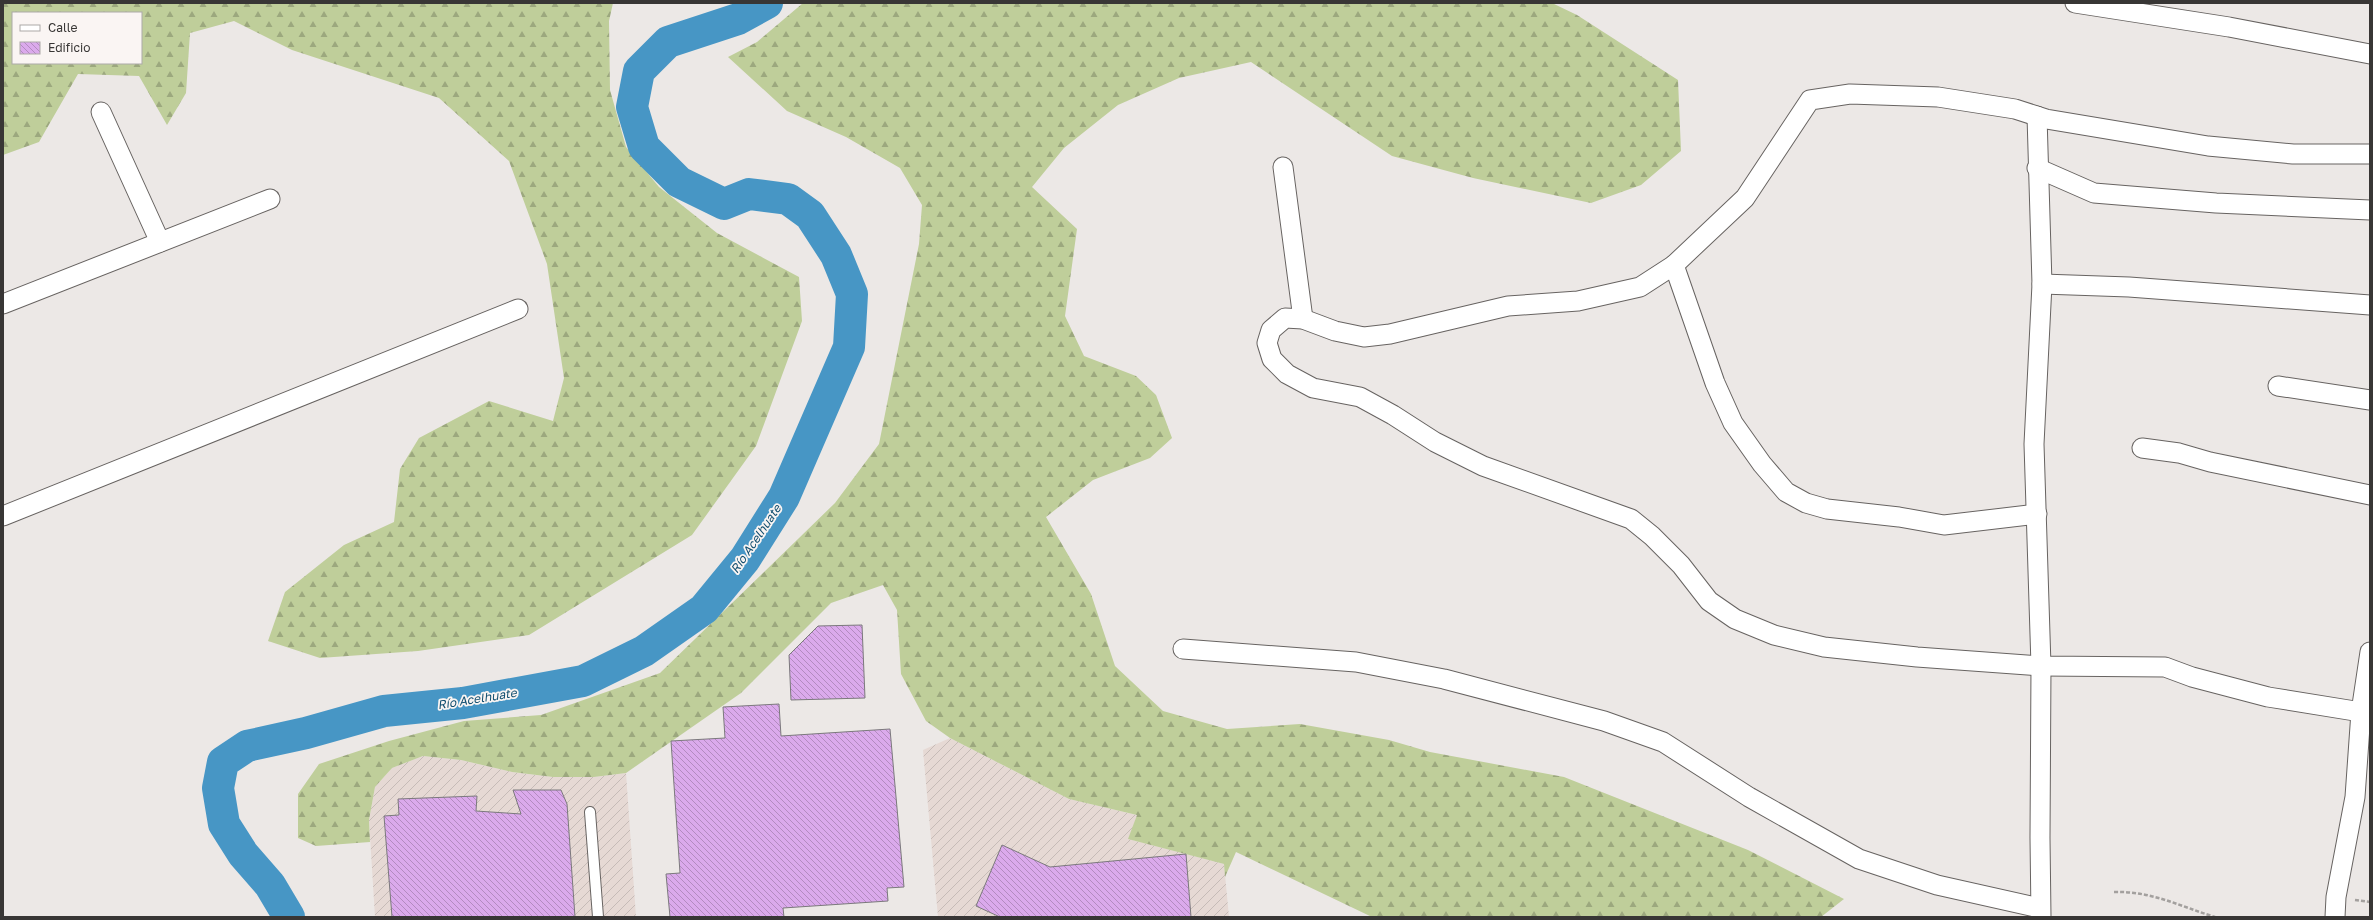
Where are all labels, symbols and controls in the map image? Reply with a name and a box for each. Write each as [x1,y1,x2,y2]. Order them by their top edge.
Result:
legend [12,12,142,64]
text: Calle [48,20,78,35]
text: Edificio [48,40,90,55]
water label: Río Acelhuate [727,501,785,576]
water label: Río Acelhuate [436,685,519,712]

